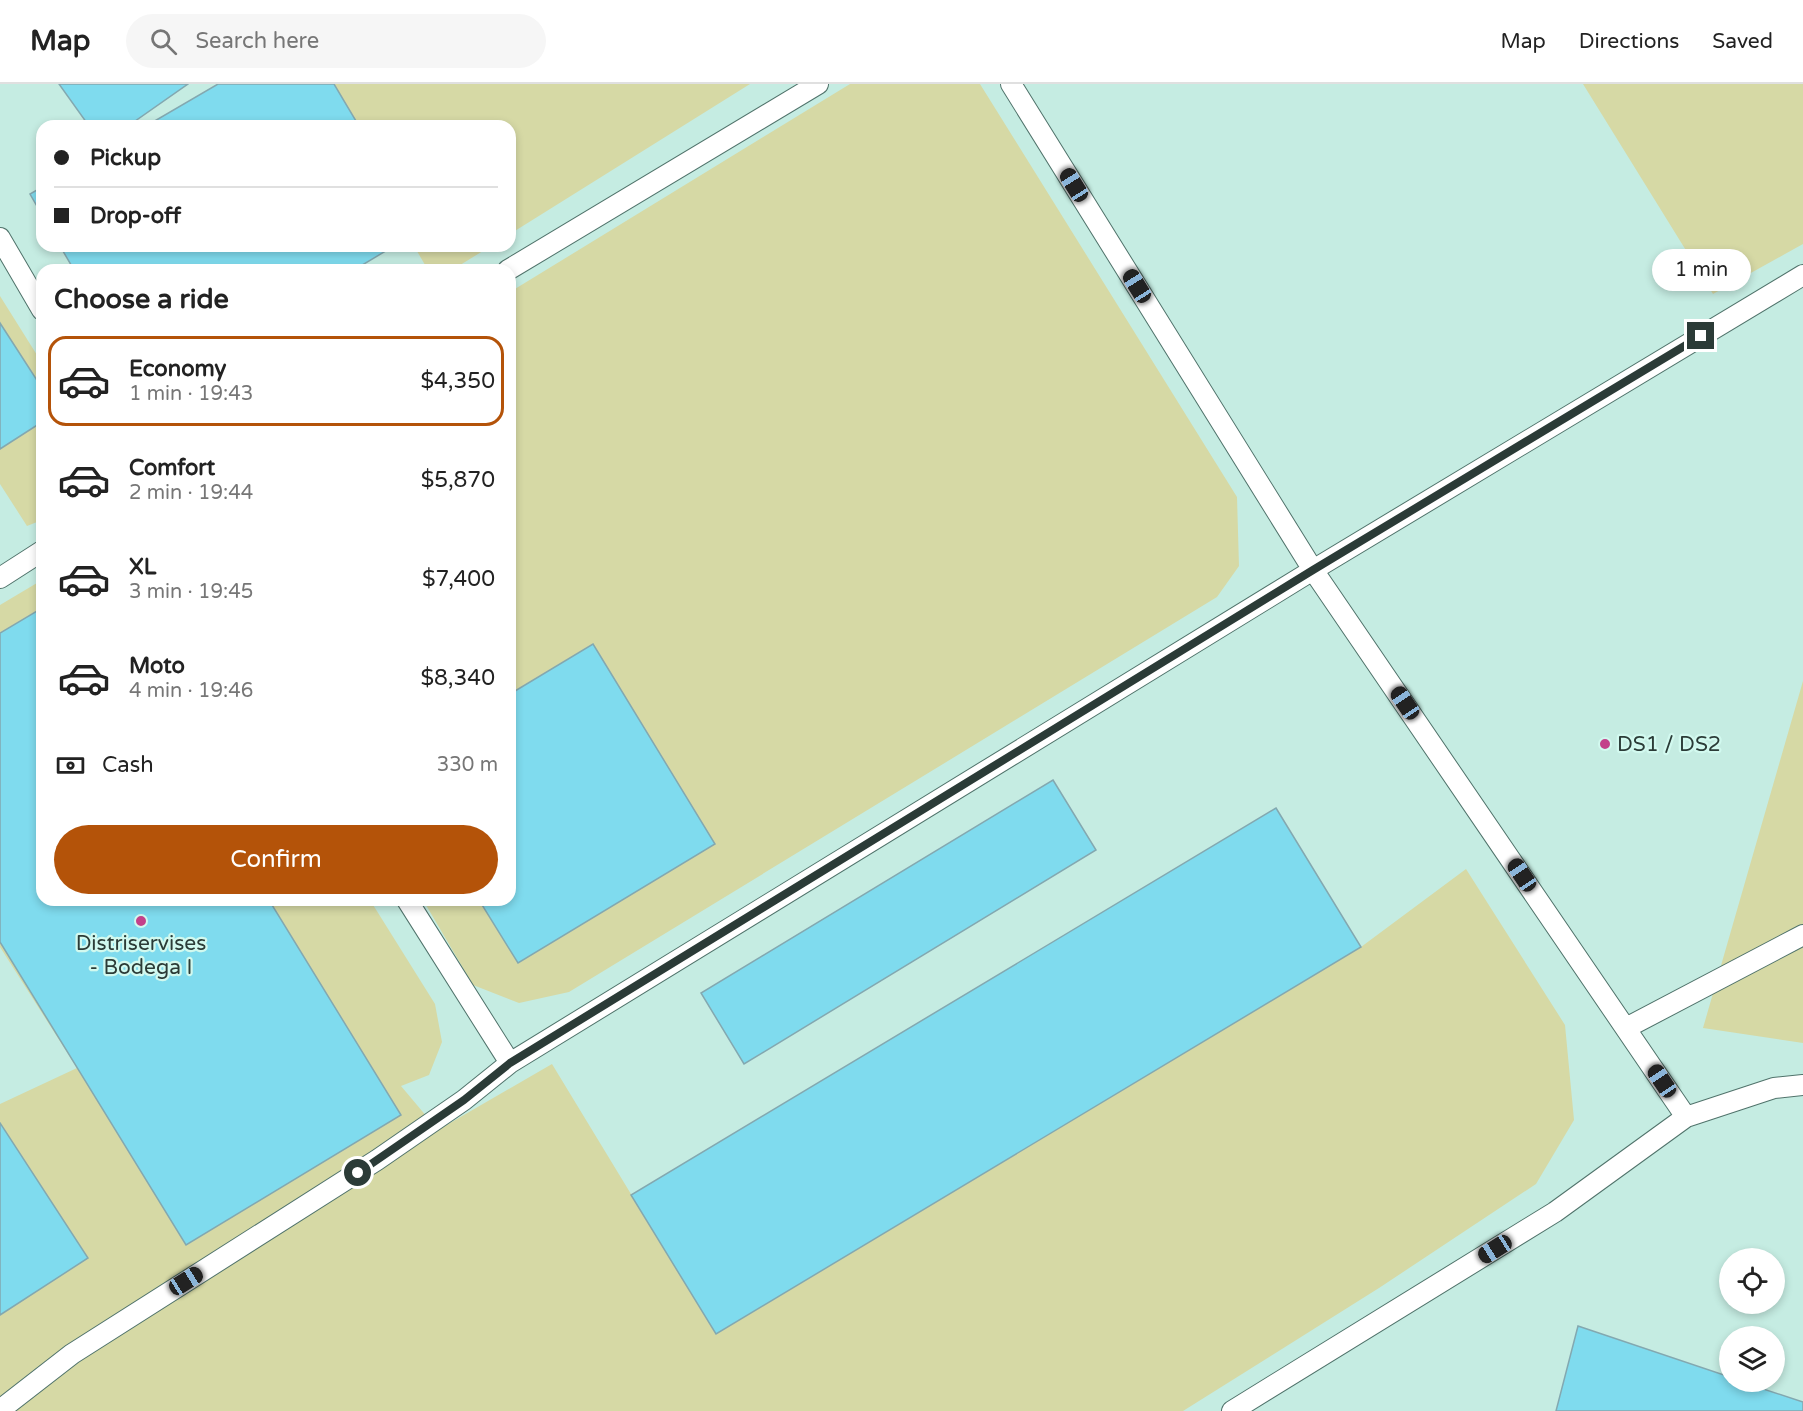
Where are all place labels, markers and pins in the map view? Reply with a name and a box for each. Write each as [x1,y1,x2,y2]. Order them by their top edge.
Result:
place label: DS1 / DS2 [1617,732,1721,757]
marker: DS1 / DS2 [1598,737,1612,751]
marker: Distriservises - Bodega I [134,914,148,928]
place label: Distriservises - Bodega I [76,931,206,980]

